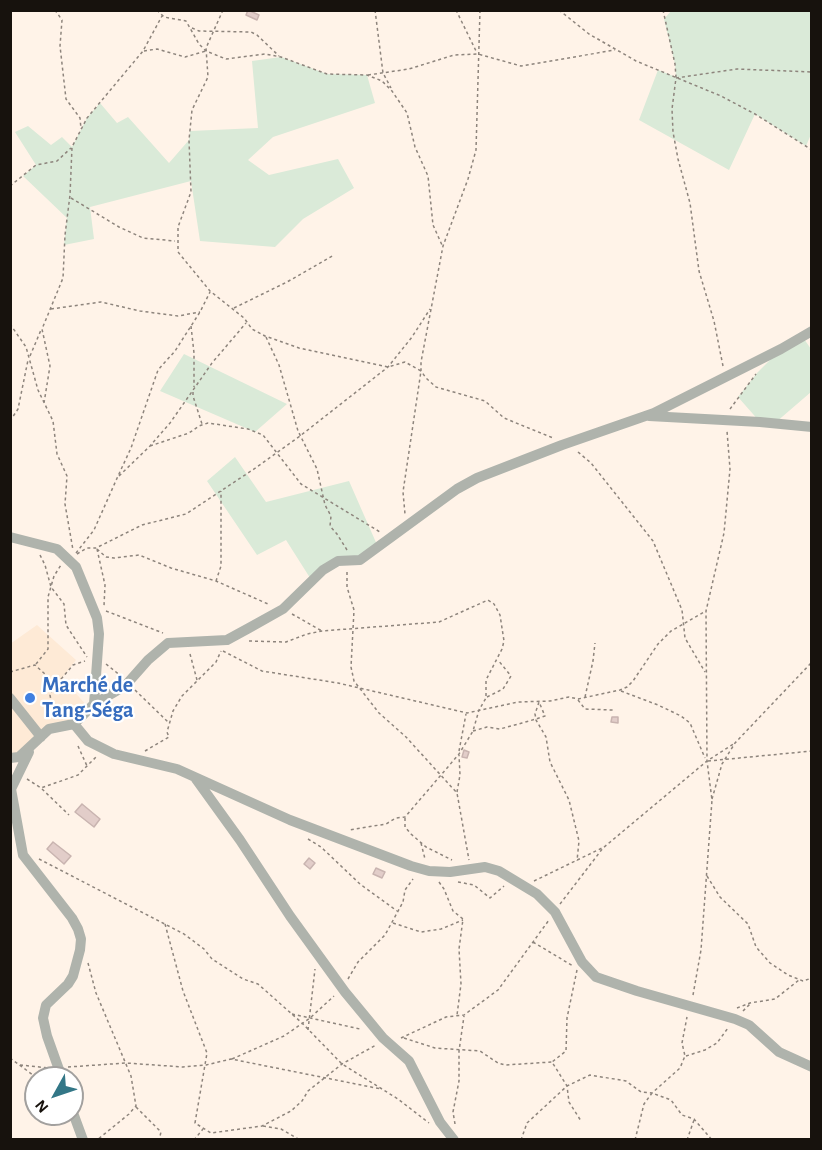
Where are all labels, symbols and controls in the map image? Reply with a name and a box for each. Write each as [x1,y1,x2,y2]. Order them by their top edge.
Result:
place label: Marché de Tang-Séga [42,672,134,724]
marker: Marché de Tang-Séga [23,691,37,705]
north arrow [24,1066,84,1126]
text: N [32,1097,51,1116]

